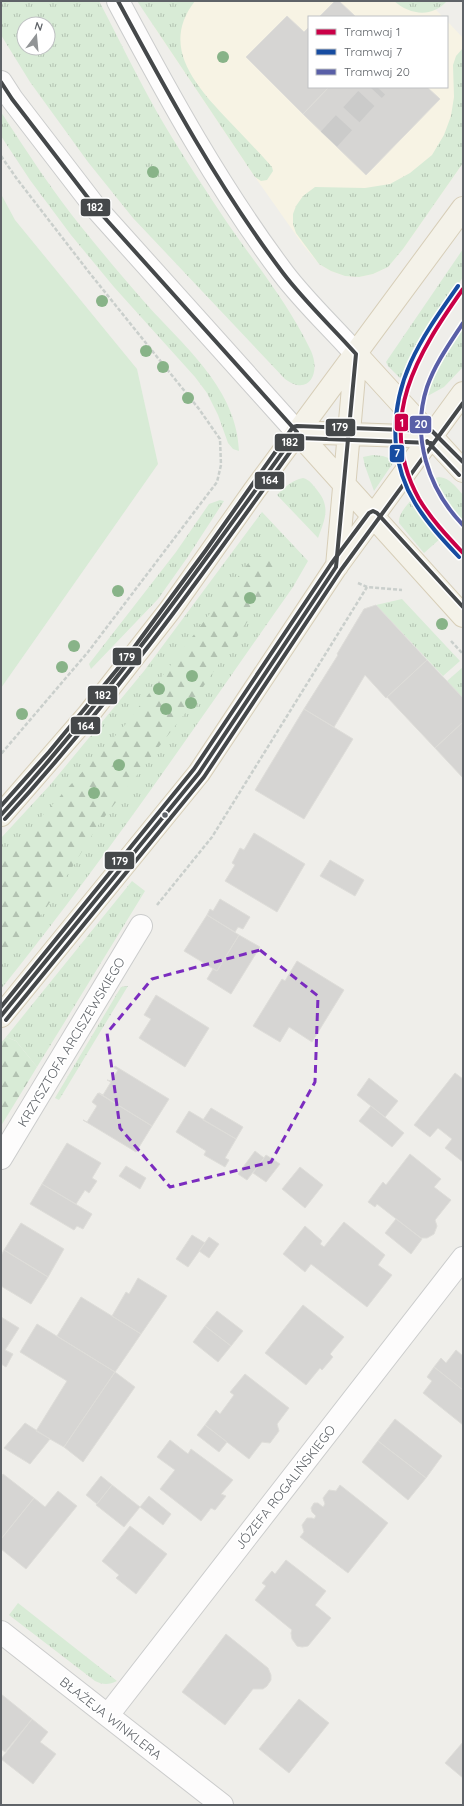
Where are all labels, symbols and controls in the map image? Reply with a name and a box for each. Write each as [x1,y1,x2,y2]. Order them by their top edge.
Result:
north arrow [16,16,56,56]
legend [308,16,448,88]
text: N [33,19,45,34]
text: Tramwaj 1 [344,24,401,39]
text: Tramwaj 7 [344,44,402,59]
text: Tramwaj 20 [344,64,410,79]
line badge: 182 [80,198,111,217]
text: 182 [87,200,103,214]
line badge: 1 [394,413,409,432]
line badge: 20 [409,415,432,434]
text: 1 [400,416,404,430]
text: 20 [414,417,428,431]
line badge: 179 [325,418,356,437]
text: 179 [332,420,348,434]
line badge: 182 [274,433,305,452]
text: 182 [282,435,298,449]
line badge: 7 [389,444,405,463]
text: 7 [394,446,400,460]
line badge: 164 [254,471,285,490]
text: 164 [262,473,279,487]
line badge: 179 [112,647,142,666]
text: 179 [119,650,135,664]
line badge: 182 [87,685,118,705]
text: 182 [95,688,111,702]
line badge: 164 [70,716,101,735]
text: 164 [78,719,95,733]
unlabelled marker [160,810,170,820]
line badge: 179 [104,851,135,870]
text: 179 [112,854,128,868]
street label: KRZYSZTOFA ARCISZEWSKIEGO [14,954,128,1130]
street label: JÓZEFA ROGALIŃSKIEGO [231,1422,339,1552]
street label: BŁAŻEJA WINKLERA [57,1673,166,1763]

